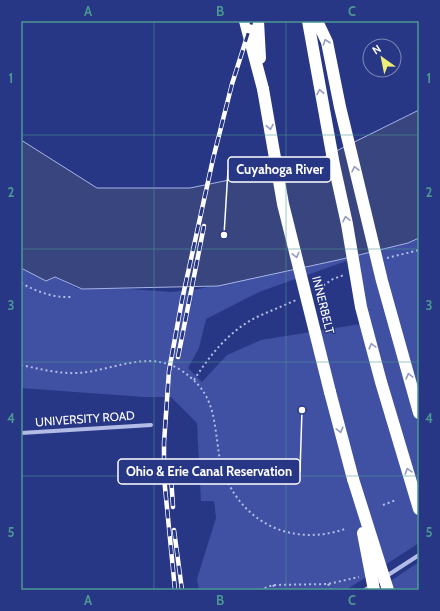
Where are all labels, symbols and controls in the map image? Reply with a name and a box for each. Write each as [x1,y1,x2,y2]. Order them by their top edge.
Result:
text: A [84,3,93,19]
text: B [216,3,224,19]
text: C [348,3,356,19]
one-way arrow [322,38,331,45]
north arrow [362,38,402,78]
text: N [369,42,384,58]
text: 1 [9,70,13,86]
text: 1 [427,70,431,86]
one-way arrow [317,89,325,95]
one-way arrow [265,124,274,130]
callout: Cuyahoga River [228,157,331,182]
text: Cuyahoga River [236,161,324,177]
one-way arrow [351,165,360,172]
text: 2 [8,184,15,200]
text: 2 [426,184,433,200]
one-way arrow [343,216,351,222]
one-way arrow [291,251,299,258]
street label: INNERBELT [309,274,338,336]
text: 3 [7,297,15,313]
text: 3 [425,297,433,313]
one-way arrow [368,343,376,350]
one-way arrow [405,372,414,379]
street label: UNIVERSITY ROAD [35,408,136,429]
text: 4 [7,410,15,426]
text: 4 [425,410,433,426]
one-way arrow [335,426,344,433]
callout: Ohio & Erie Canal Reservation [118,459,300,484]
text: Ohio & Erie Canal Reservation [126,463,292,479]
one-way arrow [404,468,413,475]
text: 5 [8,524,15,540]
text: 5 [426,524,433,540]
text: A [84,592,93,608]
text: B [216,592,224,608]
text: C [348,592,356,608]

